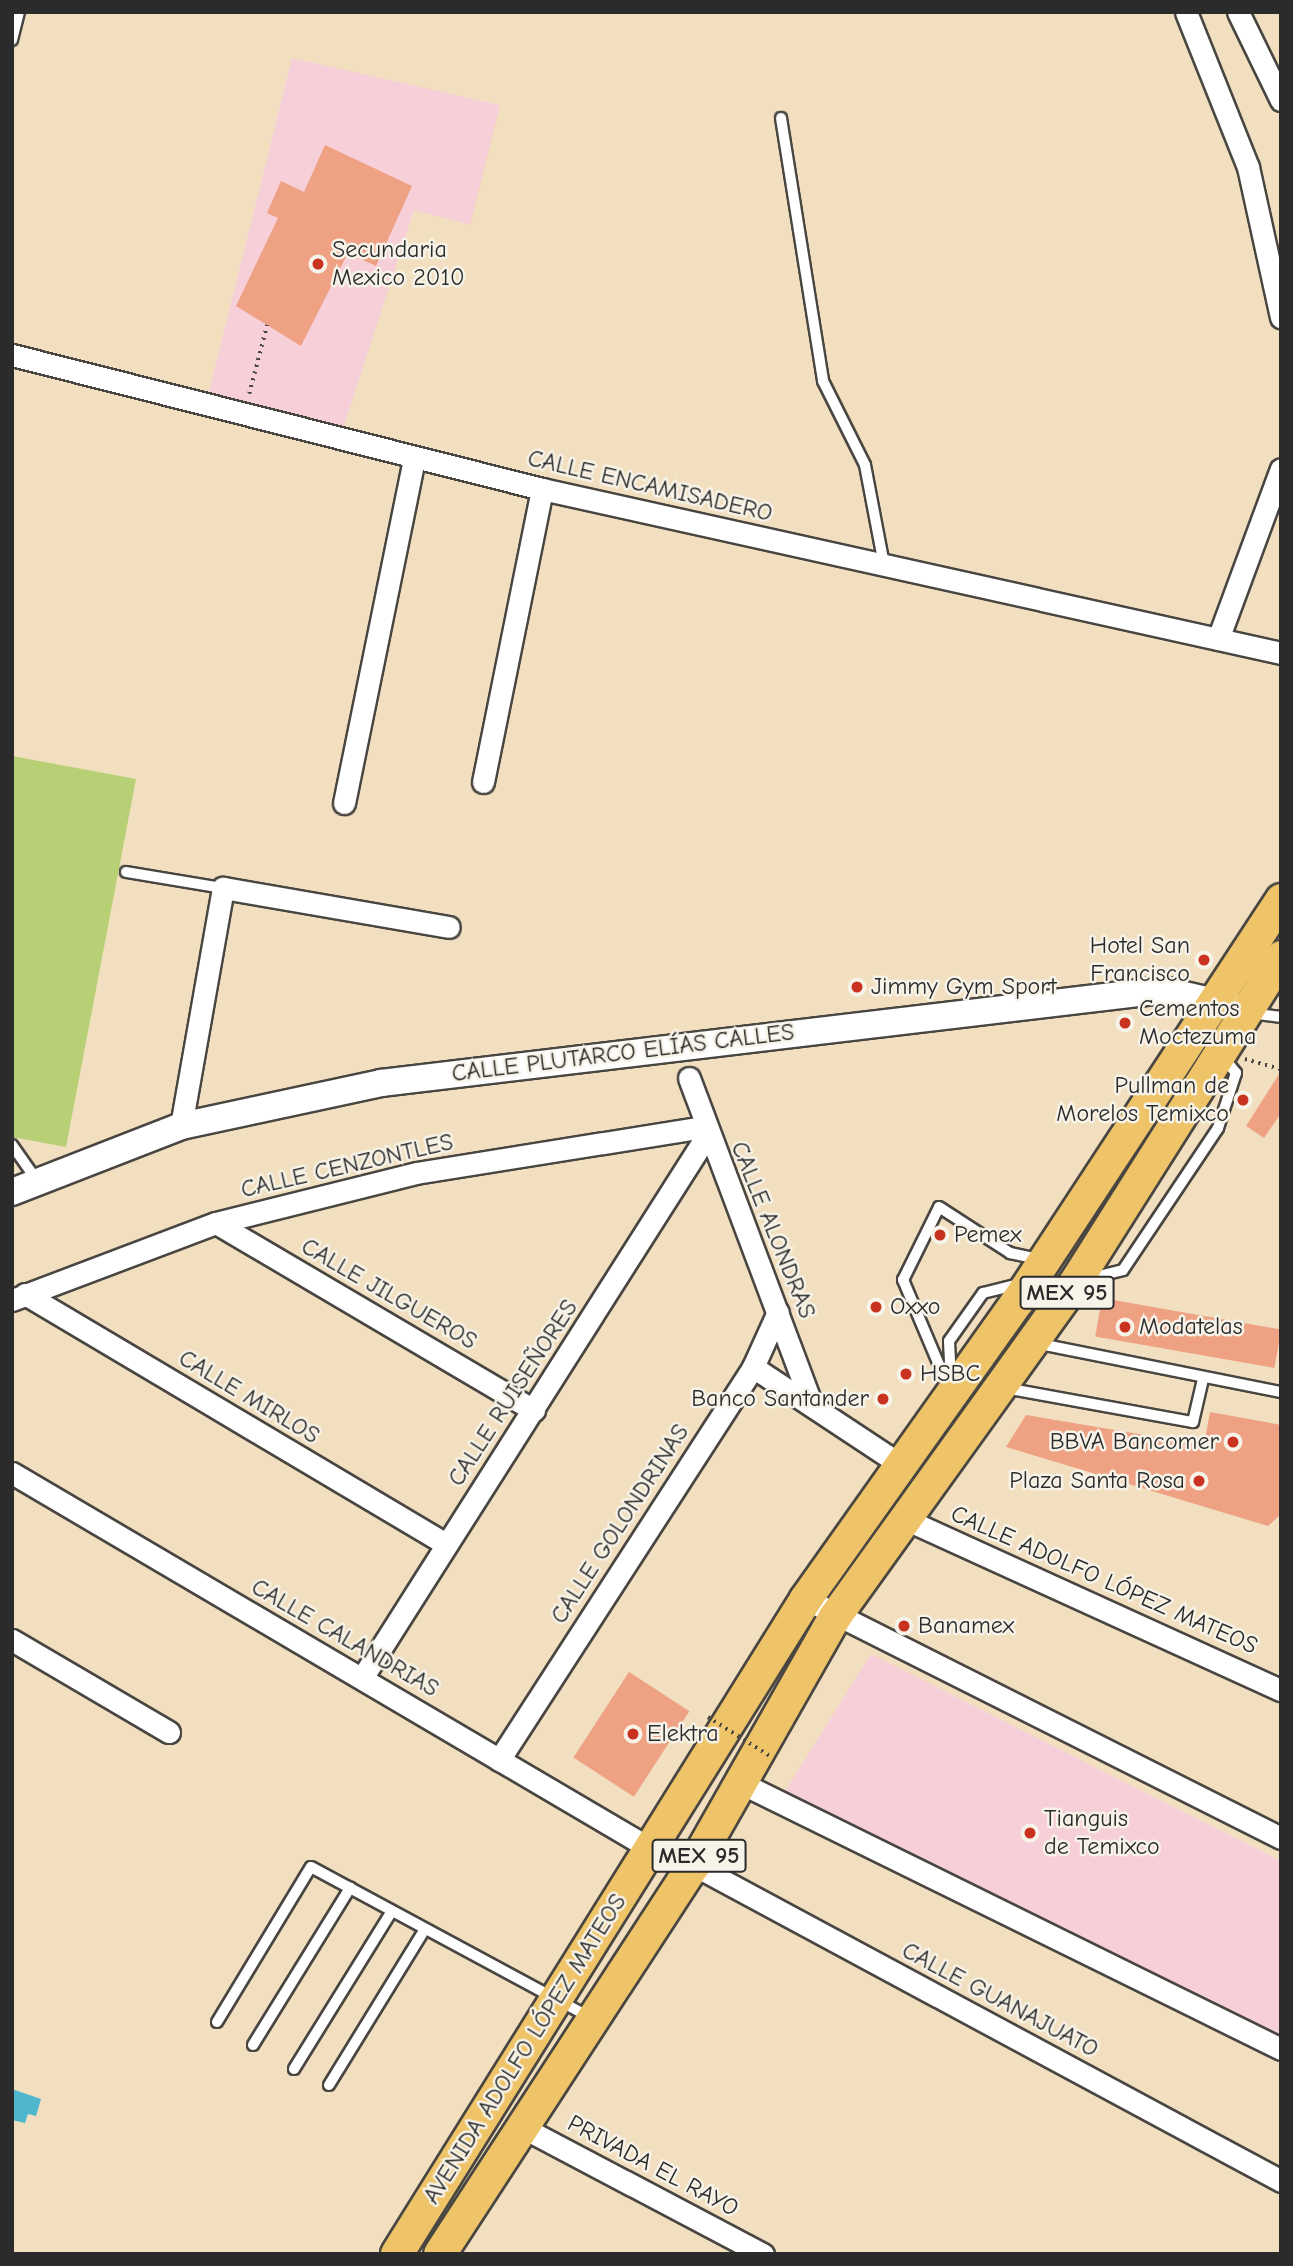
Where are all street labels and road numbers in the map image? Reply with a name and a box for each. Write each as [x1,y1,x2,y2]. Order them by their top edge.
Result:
street label: CALLE ENCAMISADERO [525,444,775,528]
street label: CALLE PLUTARCO ELÍAS CALLES [450,1018,796,1088]
street label: CALLE CENZONTLES [238,1128,456,1204]
street label: CALLE ALONDRAS [724,1137,822,1323]
street label: CALLE JILGUEROS [296,1232,482,1356]
road number: MEX 95 [1018,1274,1116,1312]
street label: CALLE RUISEÑORES [442,1294,584,1492]
street label: CALLE MIRLOS [173,1344,325,1450]
street label: CALLE GOLONDRINAS [545,1419,695,1629]
street label: CALLE ADOLFO LÓPEZ MATEOS [946,1499,1262,1661]
street label: CALLE CALANDRIAS [246,1573,444,1703]
road number: MEX 95 [650,1837,748,1876]
street label: AVENIDA ADOLFO LÓPEZ MATEOS [417,1889,633,2209]
street label: CALLE GUANAJUATO [897,1936,1103,2064]
street label: PRIVADA EL RAYO [563,2109,743,2223]

